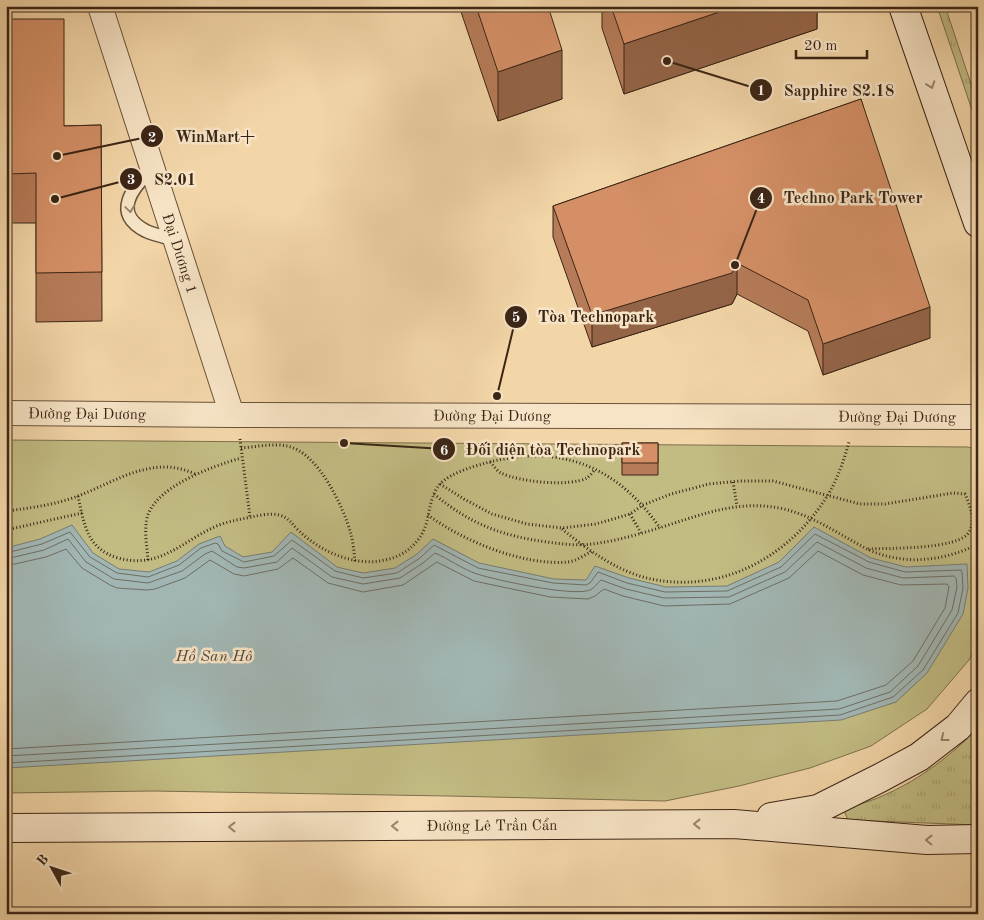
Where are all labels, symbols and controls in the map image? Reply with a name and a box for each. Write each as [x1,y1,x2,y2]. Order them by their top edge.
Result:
scale bar [796,28,868,60]
text: 20 m [804,39,838,54]
callout: Sapphire S2.18 [748,75,904,106]
one-way arrow [925,81,935,89]
text: 1 [757,84,765,99]
text: Sapphire S2.18 [784,84,894,100]
callout: WinMart+ [140,121,265,152]
text: WinMart+ [175,130,255,146]
text: 2 [148,131,156,146]
callout: S2.01 [118,164,206,195]
text: 3 [127,173,135,188]
text: S2.01 [154,173,196,189]
callout: Techno Park Tower [748,182,932,213]
text: Techno Park Tower [783,191,923,207]
text: 4 [757,192,765,207]
one-way arrow [124,204,134,213]
street label: Đại Dương 1 [158,212,198,296]
callout: Tòa Technopark [503,301,664,332]
text: Tòa Technopark [538,310,654,326]
text: 5 [512,311,520,326]
street label: Đường Đại Dương [28,407,146,423]
street label: Đường Đại Dương [433,410,551,425]
street label: Đường Đại Dương [838,411,956,426]
callout: Đối diện tòa Technopark [431,434,651,465]
text: Đối diện tòa Technopark [466,441,640,459]
text: 6 [440,444,449,459]
water label: Hồ San Hô [175,648,253,665]
one-way arrow [940,732,949,741]
street label: Đường Lê Trần Cẩn [427,817,557,835]
one-way arrow [693,819,700,829]
one-way arrow [390,821,398,831]
one-way arrow [228,822,236,832]
one-way arrow [925,834,933,845]
north arrow [28,842,78,892]
text: B [34,852,51,869]

